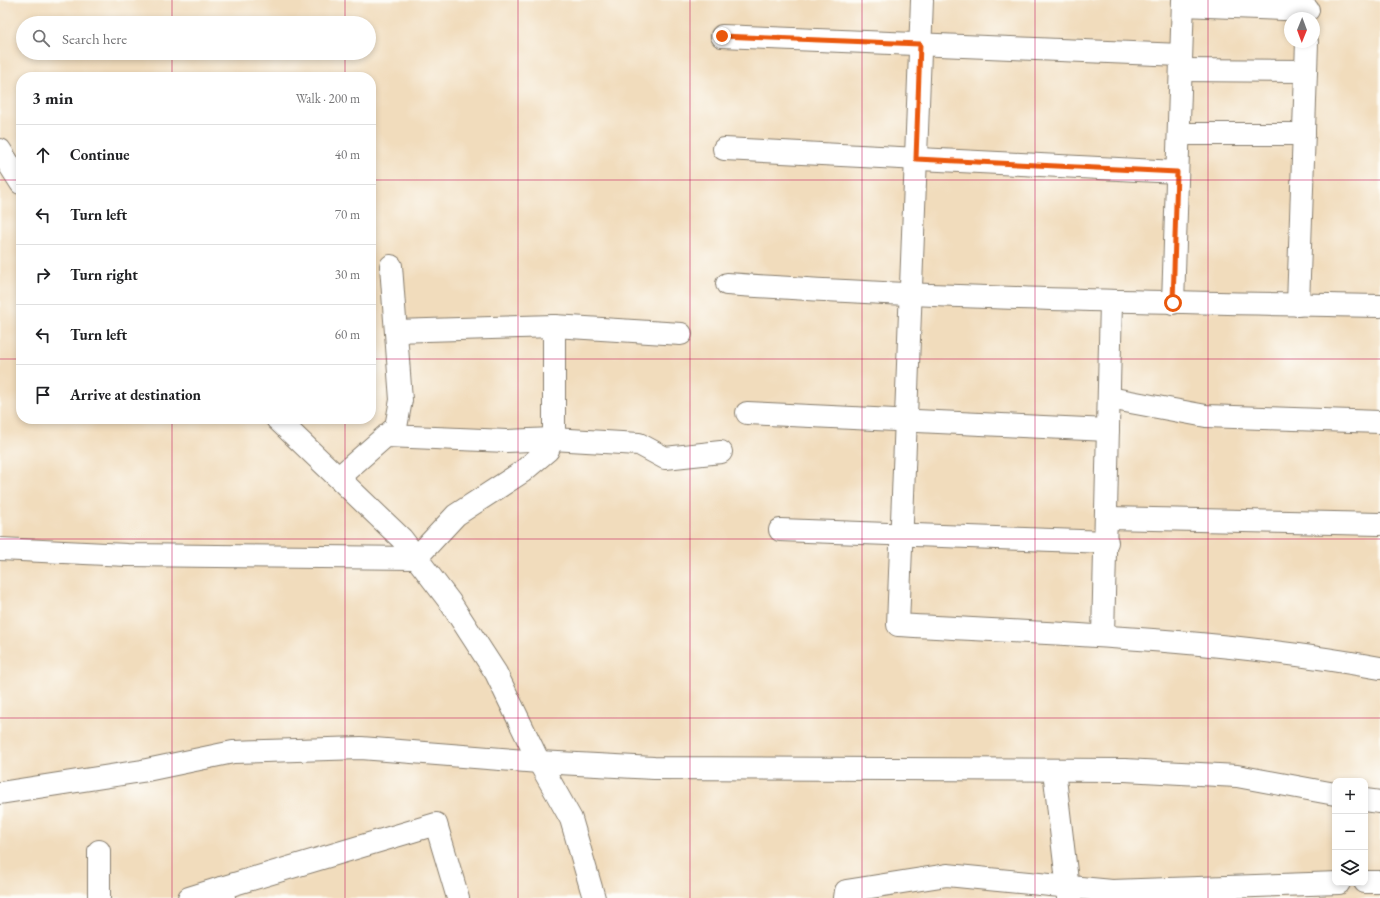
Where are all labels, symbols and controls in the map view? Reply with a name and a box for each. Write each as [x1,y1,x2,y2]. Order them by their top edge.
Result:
north arrow [1284,12,1320,48]
search box [16,16,376,60]
icon: search [30,27,52,49]
route end [713,27,731,45]
text: Search here [62,29,127,48]
text: 3 min [32,87,73,109]
text: Walk · 200 m [296,90,360,107]
icon: ahead [32,144,54,166]
text: Continue [70,145,130,164]
text: 40 m [335,146,360,163]
icon: left [32,204,54,226]
text: Turn left [70,205,127,224]
text: 70 m [335,206,360,223]
icon: right [32,264,54,286]
text: Turn right [70,265,138,284]
text: 30 m [335,266,360,283]
route start [1164,294,1182,312]
icon: left [32,324,54,346]
text: Turn left [70,325,127,344]
text: 60 m [335,326,360,343]
icon: arrive [32,384,54,406]
text: Arrive at destination [70,385,201,404]
map controls [1332,778,1368,886]
button: + [1332,778,1368,814]
button: − [1332,814,1368,850]
button: layers [1332,850,1368,886]

